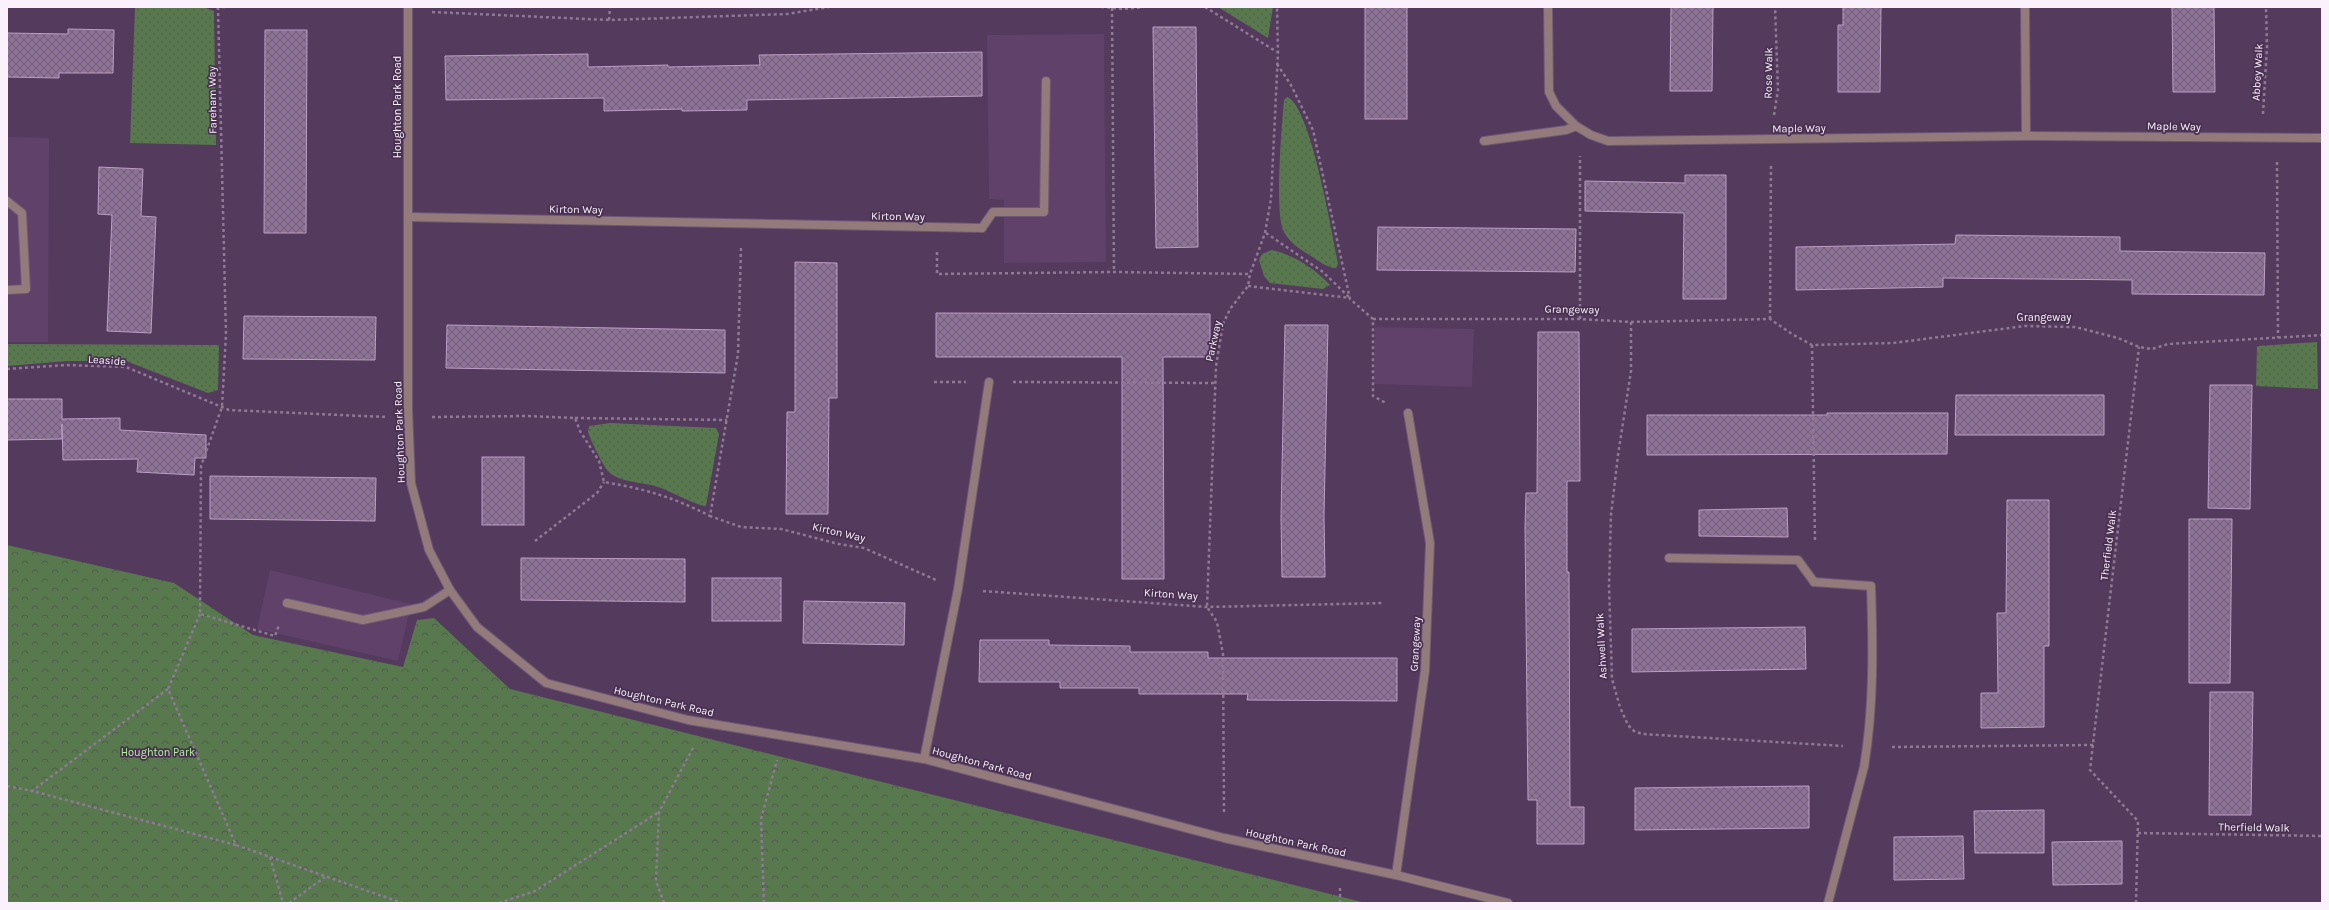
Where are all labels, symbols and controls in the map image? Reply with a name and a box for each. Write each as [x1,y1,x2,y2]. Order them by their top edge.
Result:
street label: Abbey Walk [2250,43,2265,101]
street label: Rose Walk [1762,47,1775,99]
street label: Houghton Park Road [391,56,404,158]
street label: Fareham Way [205,66,220,134]
street label: Maple Way [2147,120,2201,133]
street label: Maple Way [1772,122,1826,135]
street label: Kirton Way [549,203,603,216]
street label: Kirton Way [871,210,925,223]
street label: Grangeway [1544,303,1599,316]
street label: Grangeway [2017,311,2071,324]
street label: Parkway [1203,319,1224,363]
street label: Leaside [88,353,127,368]
street label: Houghton Park Road [391,381,408,483]
street label: Therfield Walk [2098,509,2119,581]
street label: Kirton Way [811,520,867,545]
street label: Kirton Way [1144,586,1198,603]
street label: Ashwell Walk [1593,613,1610,679]
street label: Grangeway [1408,616,1423,672]
street label: Houghton Park Road [612,684,715,719]
street label: Houghton Park Road [931,744,1033,783]
park label: Houghton Park [121,746,195,759]
street label: Therfield Walk [2218,820,2290,835]
street label: Houghton Park Road [1244,825,1347,860]

